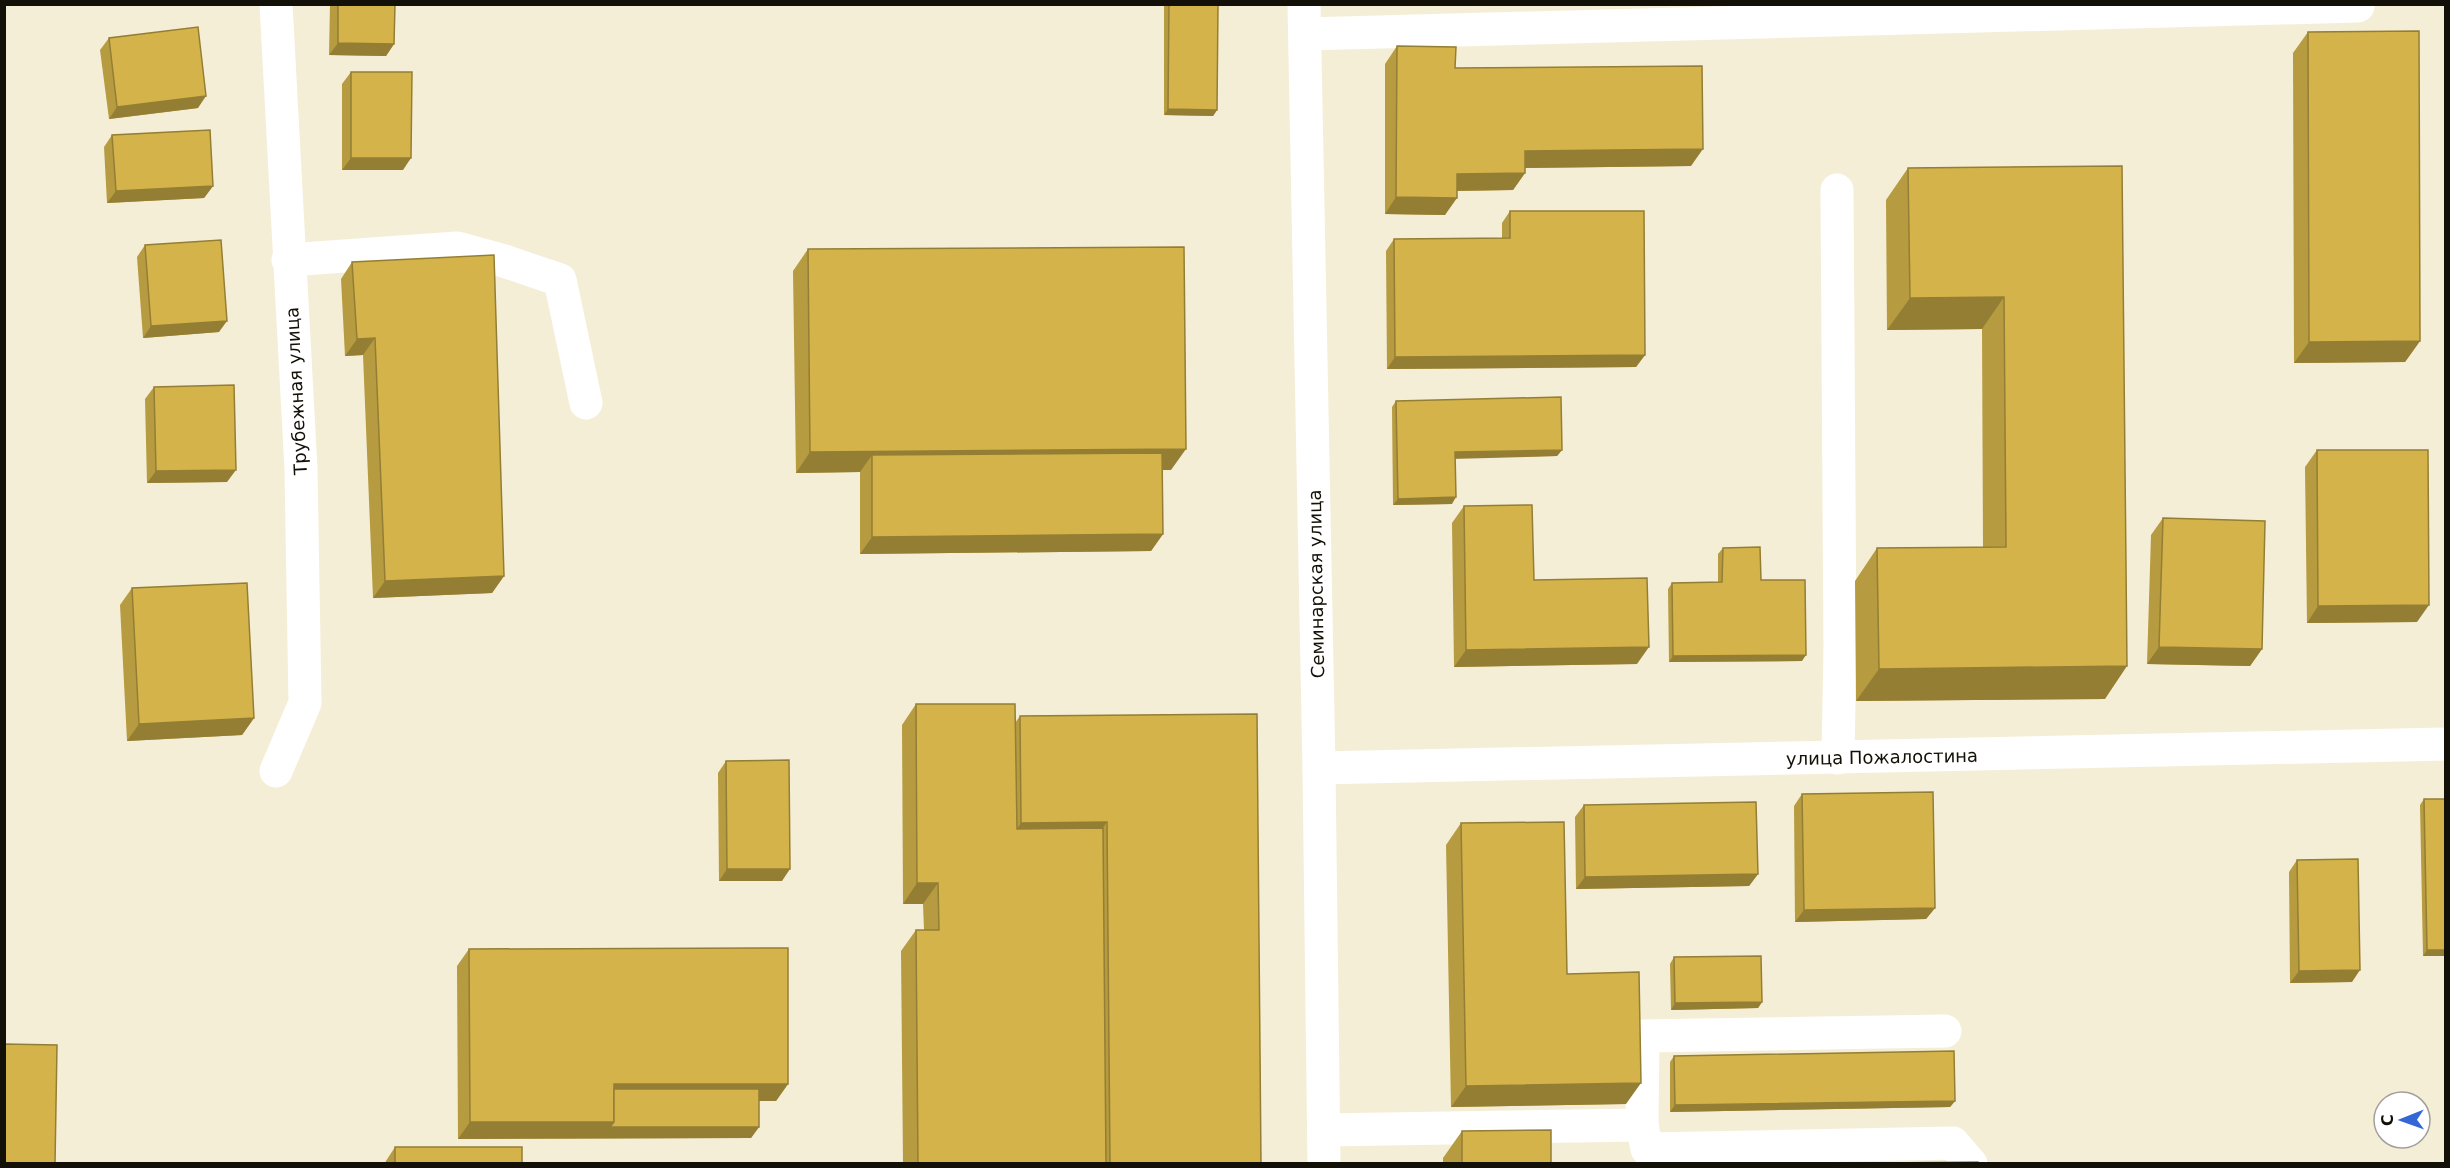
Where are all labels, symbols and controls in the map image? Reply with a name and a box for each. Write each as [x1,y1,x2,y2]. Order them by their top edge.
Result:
street label: Трубежная улица [281,307,311,476]
street label: Семинарская улица [1304,490,1328,678]
street label: улица Пожалостина [1786,745,1978,769]
north arrow [2372,1090,2432,1150]
text: С [2378,1114,2397,1126]

